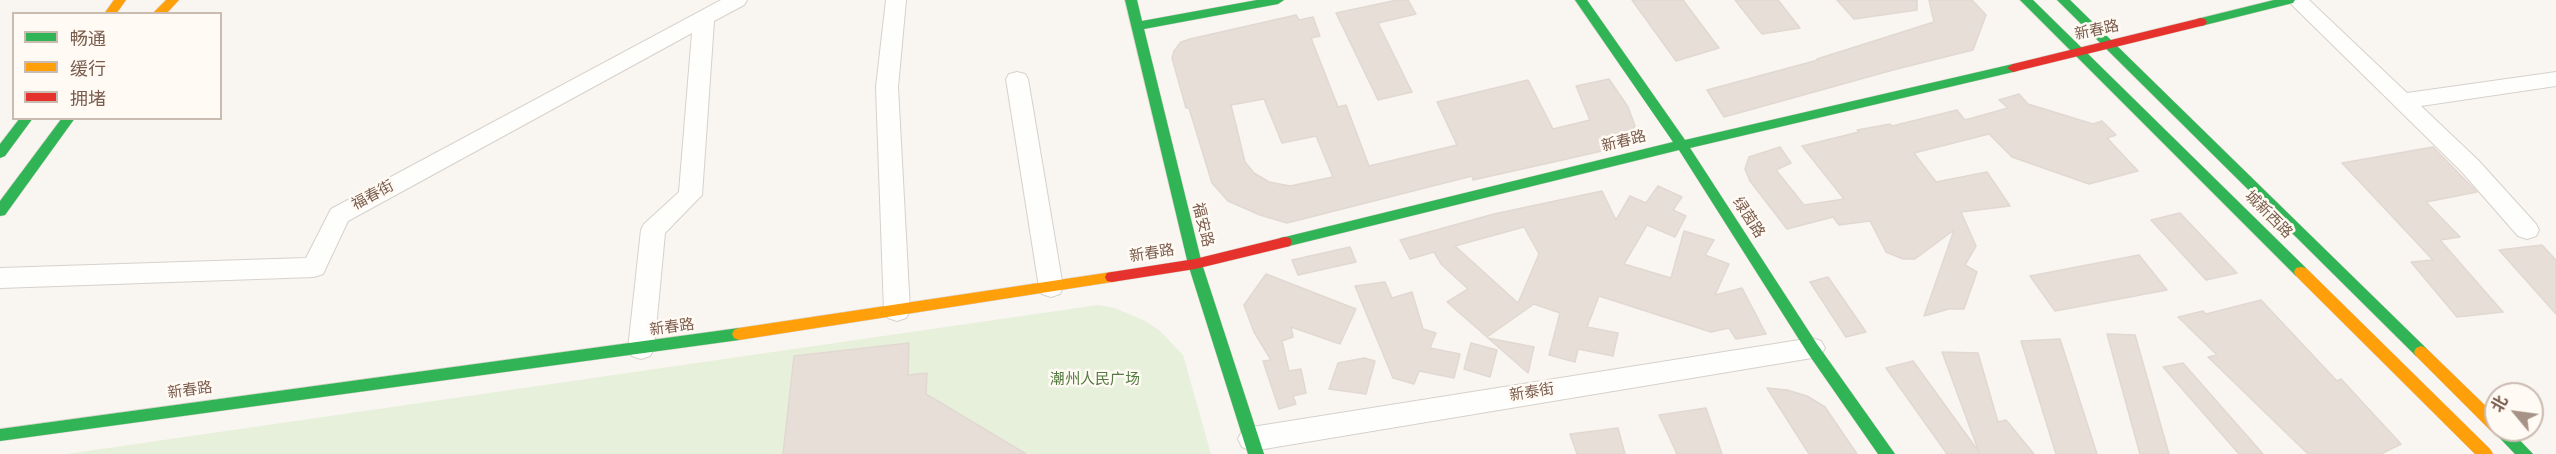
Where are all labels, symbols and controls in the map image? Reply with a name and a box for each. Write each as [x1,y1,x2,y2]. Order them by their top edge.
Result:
legend [12,12,222,120]
street label: 新春路 [2073,18,2121,44]
text: 畅通 [70,28,106,49]
text: 缓行 [70,58,106,79]
text: 拥堵 [70,88,106,109]
street label: 新春路 [1600,128,1648,156]
street label: 福春街 [349,177,397,215]
street label: 城新西路 [2240,187,2296,243]
street label: 绿茵路 [1728,194,1768,242]
street label: 福安路 [1188,201,1216,249]
street label: 新春路 [1128,242,1176,266]
street label: 新春路 [648,316,696,340]
park label: 潮州人民广场 [1050,371,1140,389]
street label: 新春路 [166,379,214,403]
street label: 新泰街 [1508,381,1556,405]
north arrow [2484,382,2544,442]
text: 北 [2487,392,2512,416]

